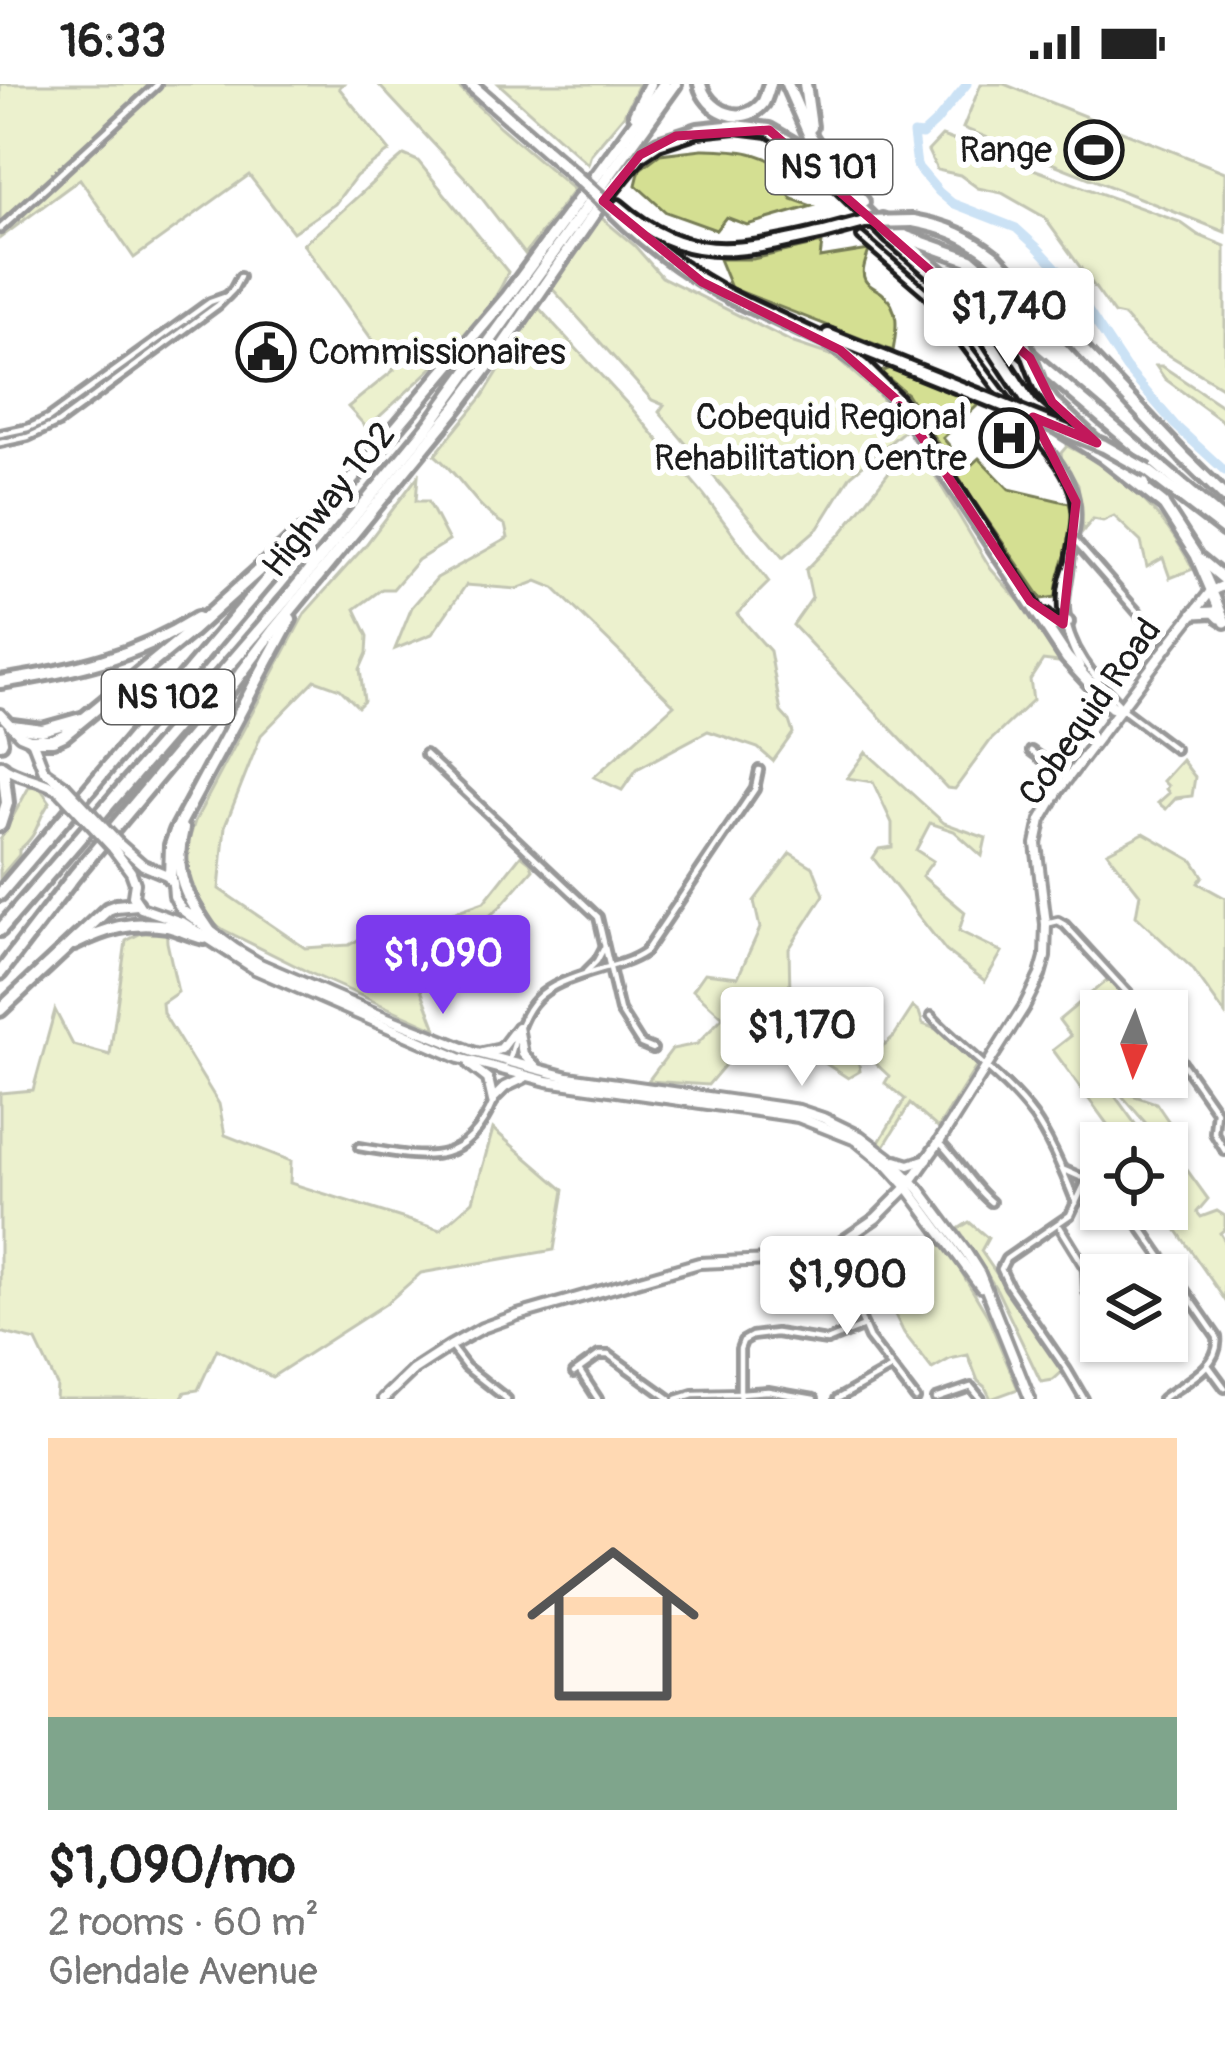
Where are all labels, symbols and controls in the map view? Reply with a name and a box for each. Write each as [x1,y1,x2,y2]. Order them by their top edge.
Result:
text: 16:33 [60,14,166,70]
sports icon: Range [1063,119,1125,181]
place label: Range [959,128,1052,173]
road number: NS 101 [766,140,892,194]
pin: $1,740 [911,268,1107,370]
text: $1,740 [951,282,1067,331]
public building icon: Commissionaires [235,321,297,383]
place label: Commissionaires [308,330,566,375]
place label: Cobequid Regional Rehabilitation Centre [654,395,967,481]
hospital icon: Cobequid Regional Rehabilitation Centre [978,407,1040,469]
street label: Highway 102 [252,413,406,587]
street label: Cobequid Road [1009,610,1171,814]
road number: NS 102 [102,670,234,724]
pin: $1,090 [345,915,541,1017]
text: $1,090 [383,929,503,978]
pin: $1,170 [704,987,900,1089]
north arrow [1080,990,1188,1098]
map controls [1080,990,1188,1362]
text: $1,170 [748,1001,856,1050]
button: locate [1080,1122,1188,1230]
pin: $1,900 [749,1236,945,1338]
text: $1,900 [787,1250,907,1299]
button: layers [1080,1254,1188,1362]
icon: home [505,1516,721,1732]
text: $1,090/mo [48,1834,295,1898]
text: 2 rooms · 60 m² [48,1898,319,1947]
text: Glendale Avenue [48,1947,317,1996]

